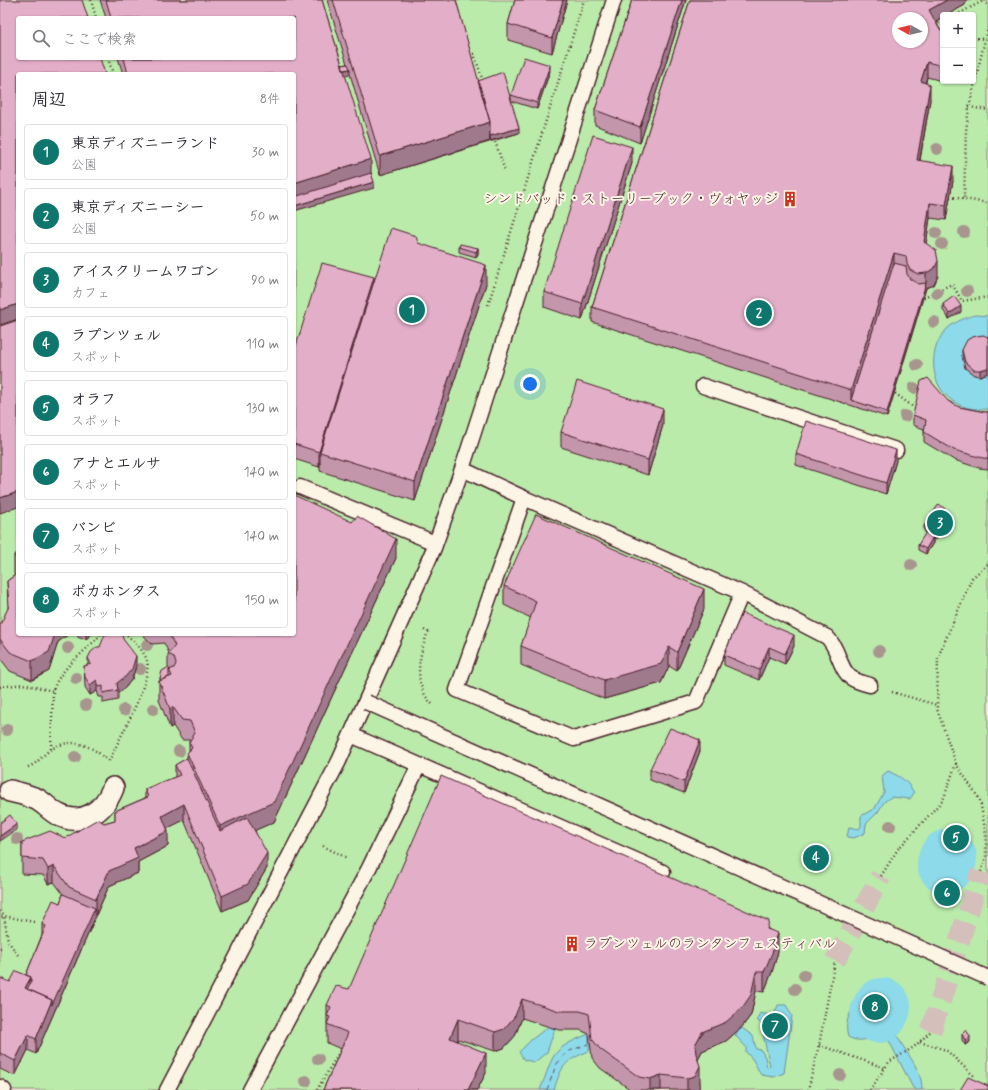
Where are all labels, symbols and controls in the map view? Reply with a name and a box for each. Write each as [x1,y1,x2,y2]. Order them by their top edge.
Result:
north arrow [892,12,928,48]
map controls [940,12,976,84]
button: + [940,12,976,48]
search box [16,16,296,60]
icon: search [30,27,52,49]
text: ここで検索 [62,30,137,50]
button: − [940,48,976,84]
text: 周辺 [32,89,66,111]
text: 8件 [260,91,280,108]
text: 東京ディズニーランド [71,134,219,154]
text: 1 [43,144,49,161]
text: 30 m [252,144,279,161]
text: 公園 [71,157,97,174]
place label: シンドバッド・ストーリーブック・ヴォヤッジ [483,190,778,208]
building icon: シンドバッド・ストーリーブック・ヴォヤッジ [781,190,799,208]
text: 東京ディズニーシー [71,198,205,218]
text: 2 [43,208,49,225]
text: 50 m [250,208,279,225]
text: 公園 [71,221,97,238]
text: アイスクリームワゴン [71,262,219,282]
text: 3 [43,272,49,289]
text: 90 m [251,272,279,289]
text: カフェ [71,285,110,302]
pin: 1 [399,295,425,325]
pin: 2 [746,298,772,328]
text: ラプンツェル [71,326,161,346]
text: 4 [42,336,50,353]
text: 110 m [246,336,279,353]
text: スポット [71,349,123,366]
your location [520,374,540,394]
text: オラフ [71,390,116,410]
text: 5 [42,400,50,417]
text: 130 m [246,400,279,417]
text: スポット [71,413,123,430]
text: アナとエルサ [71,454,161,474]
text: 6 [43,464,49,481]
text: 140 m [244,464,279,481]
text: スポット [71,477,123,494]
pin: 3 [927,508,953,538]
text: バンビ [71,518,116,538]
text: 7 [42,528,50,545]
text: 140 m [244,528,279,545]
text: スポット [71,541,123,558]
text: ポカホンタス [71,582,161,602]
text: 8 [42,592,50,609]
text: 150 m [245,592,279,609]
text: スポット [71,605,123,622]
pin: 5 [943,823,969,853]
pin: 4 [803,843,829,873]
pin: 6 [934,878,960,908]
building icon: ラプンツェルのランタンフェスティバル [563,935,581,953]
place label: ラプンツェルのランタンフェスティバル [584,935,836,953]
pin: 8 [862,992,888,1022]
pin: 7 [762,1011,788,1041]

